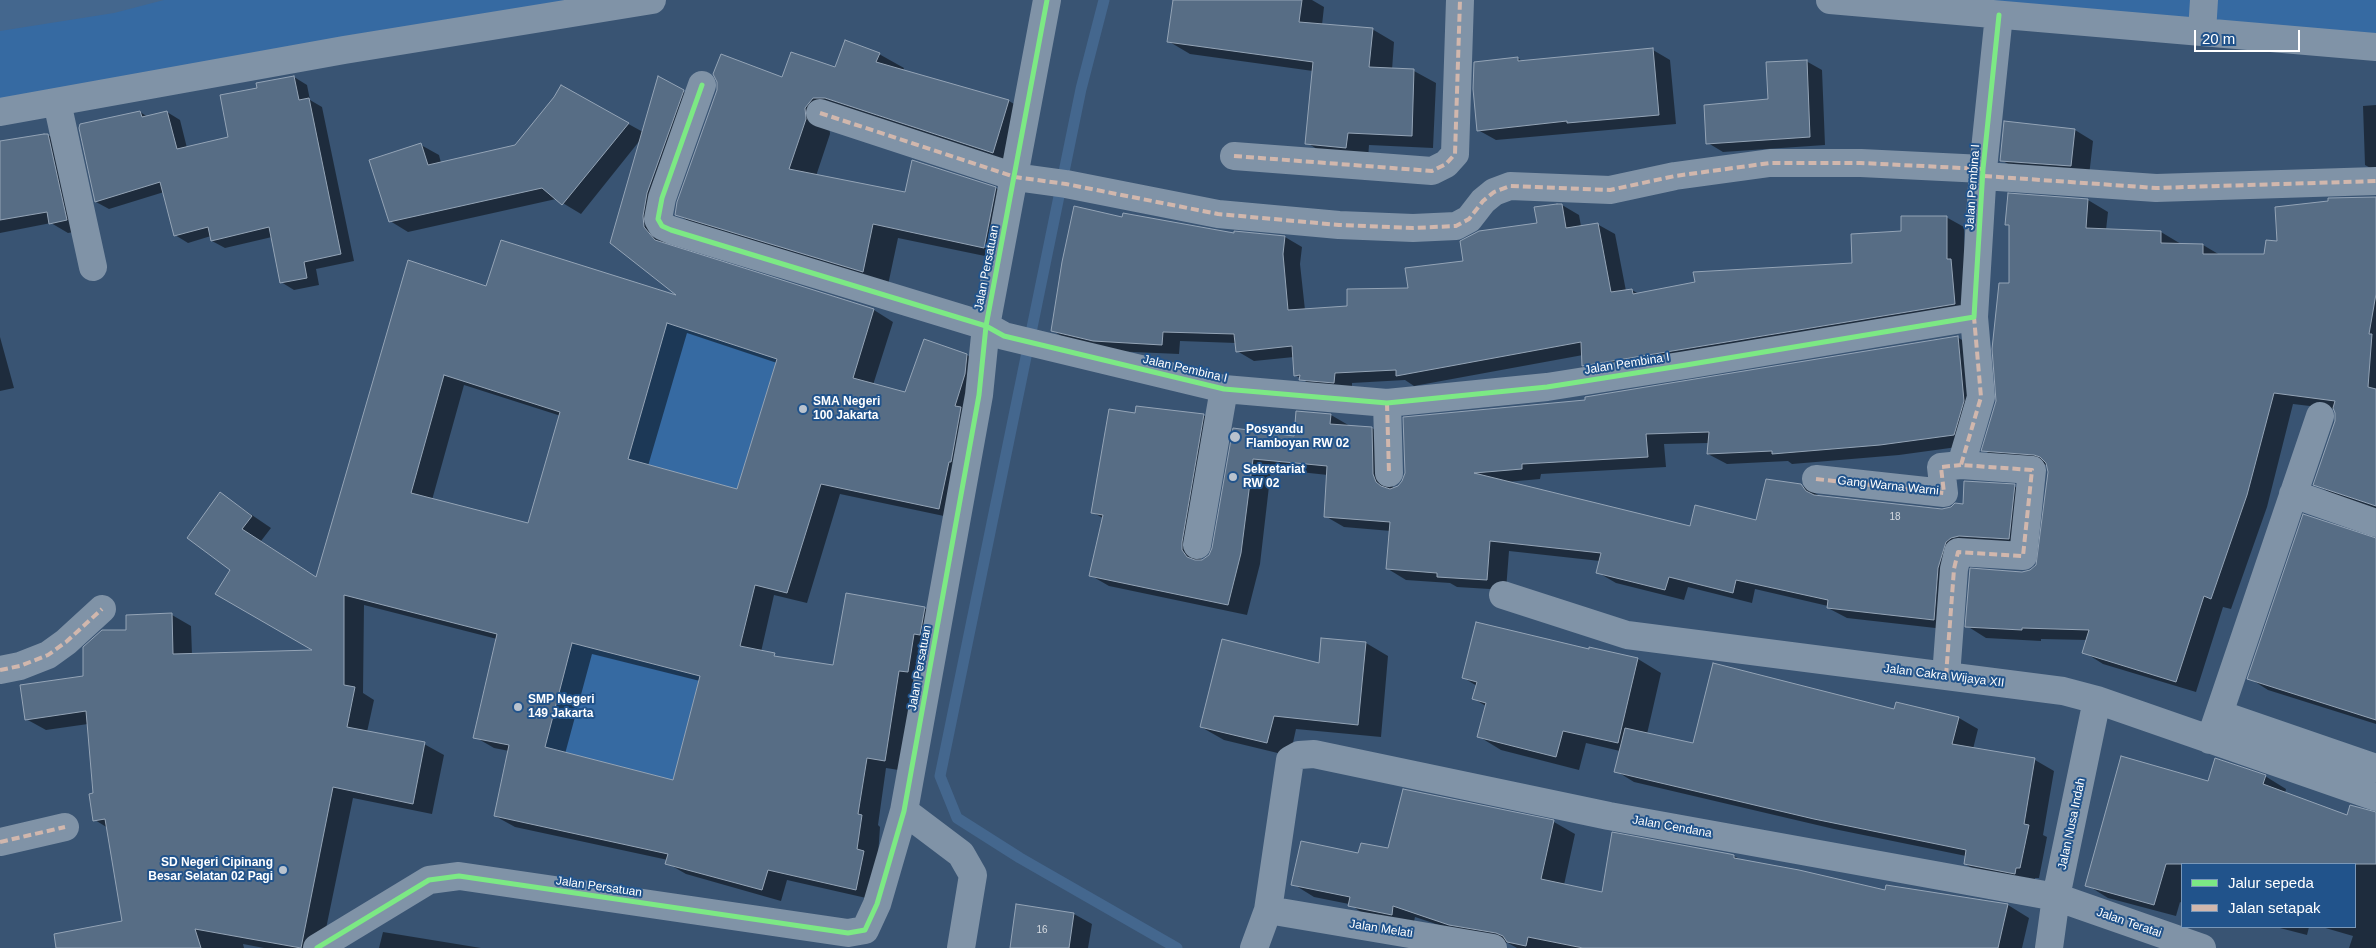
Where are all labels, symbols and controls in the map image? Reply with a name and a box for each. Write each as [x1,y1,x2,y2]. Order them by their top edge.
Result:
scale bar [2196,20,2302,52]
text: 20 m [2202,30,2235,47]
street label: Jalan Pembina I [1963,144,1983,230]
street label: Jalan Persatuan [972,224,1002,312]
street label: Jalan Pembina I [1583,350,1671,378]
street label: Jalan Pembina I [1141,352,1229,386]
place label: SMA Negeri 100 Jakarta [813,395,880,423]
marker: SMA Negeri 100 Jakarta [797,403,809,415]
place label: Posyandu Flamboyan RW 02 [1246,423,1349,451]
marker: Posyandu Flamboyan RW 02 [1228,430,1242,444]
place label: Sekretariat RW 02 [1243,463,1305,491]
marker: Sekretariat RW 02 [1227,471,1239,483]
street label: Gang Warna Warni [1837,474,1939,498]
house number: 18 [1889,511,1901,523]
street label: Jalan Persatuan [905,624,935,712]
street label: Jalan Cakra Wijaya XII [1883,661,2005,691]
place label: SMP Negeri 149 Jakarta [528,693,595,721]
marker: SMP Negeri 149 Jakarta [512,701,524,713]
street label: Jalan Nusa Indah [2055,777,2089,871]
street label: Jalan Cendana [1631,813,1713,841]
place label: SD Negeri Cipinang Besar Selatan 02 Pagi [148,856,273,884]
legend [2181,863,2356,928]
marker: SD Negeri Cipinang Besar Selatan 02 Pagi [277,864,289,876]
street label: Jalan Persatuan [555,874,643,900]
text: Jalur sepeda [2228,874,2314,891]
text: Jalan setapak [2228,899,2321,916]
street label: Jalan Teratai [2094,905,2164,941]
street label: Jalan Melati [1348,917,1414,941]
house number: 16 [1036,924,1048,936]

